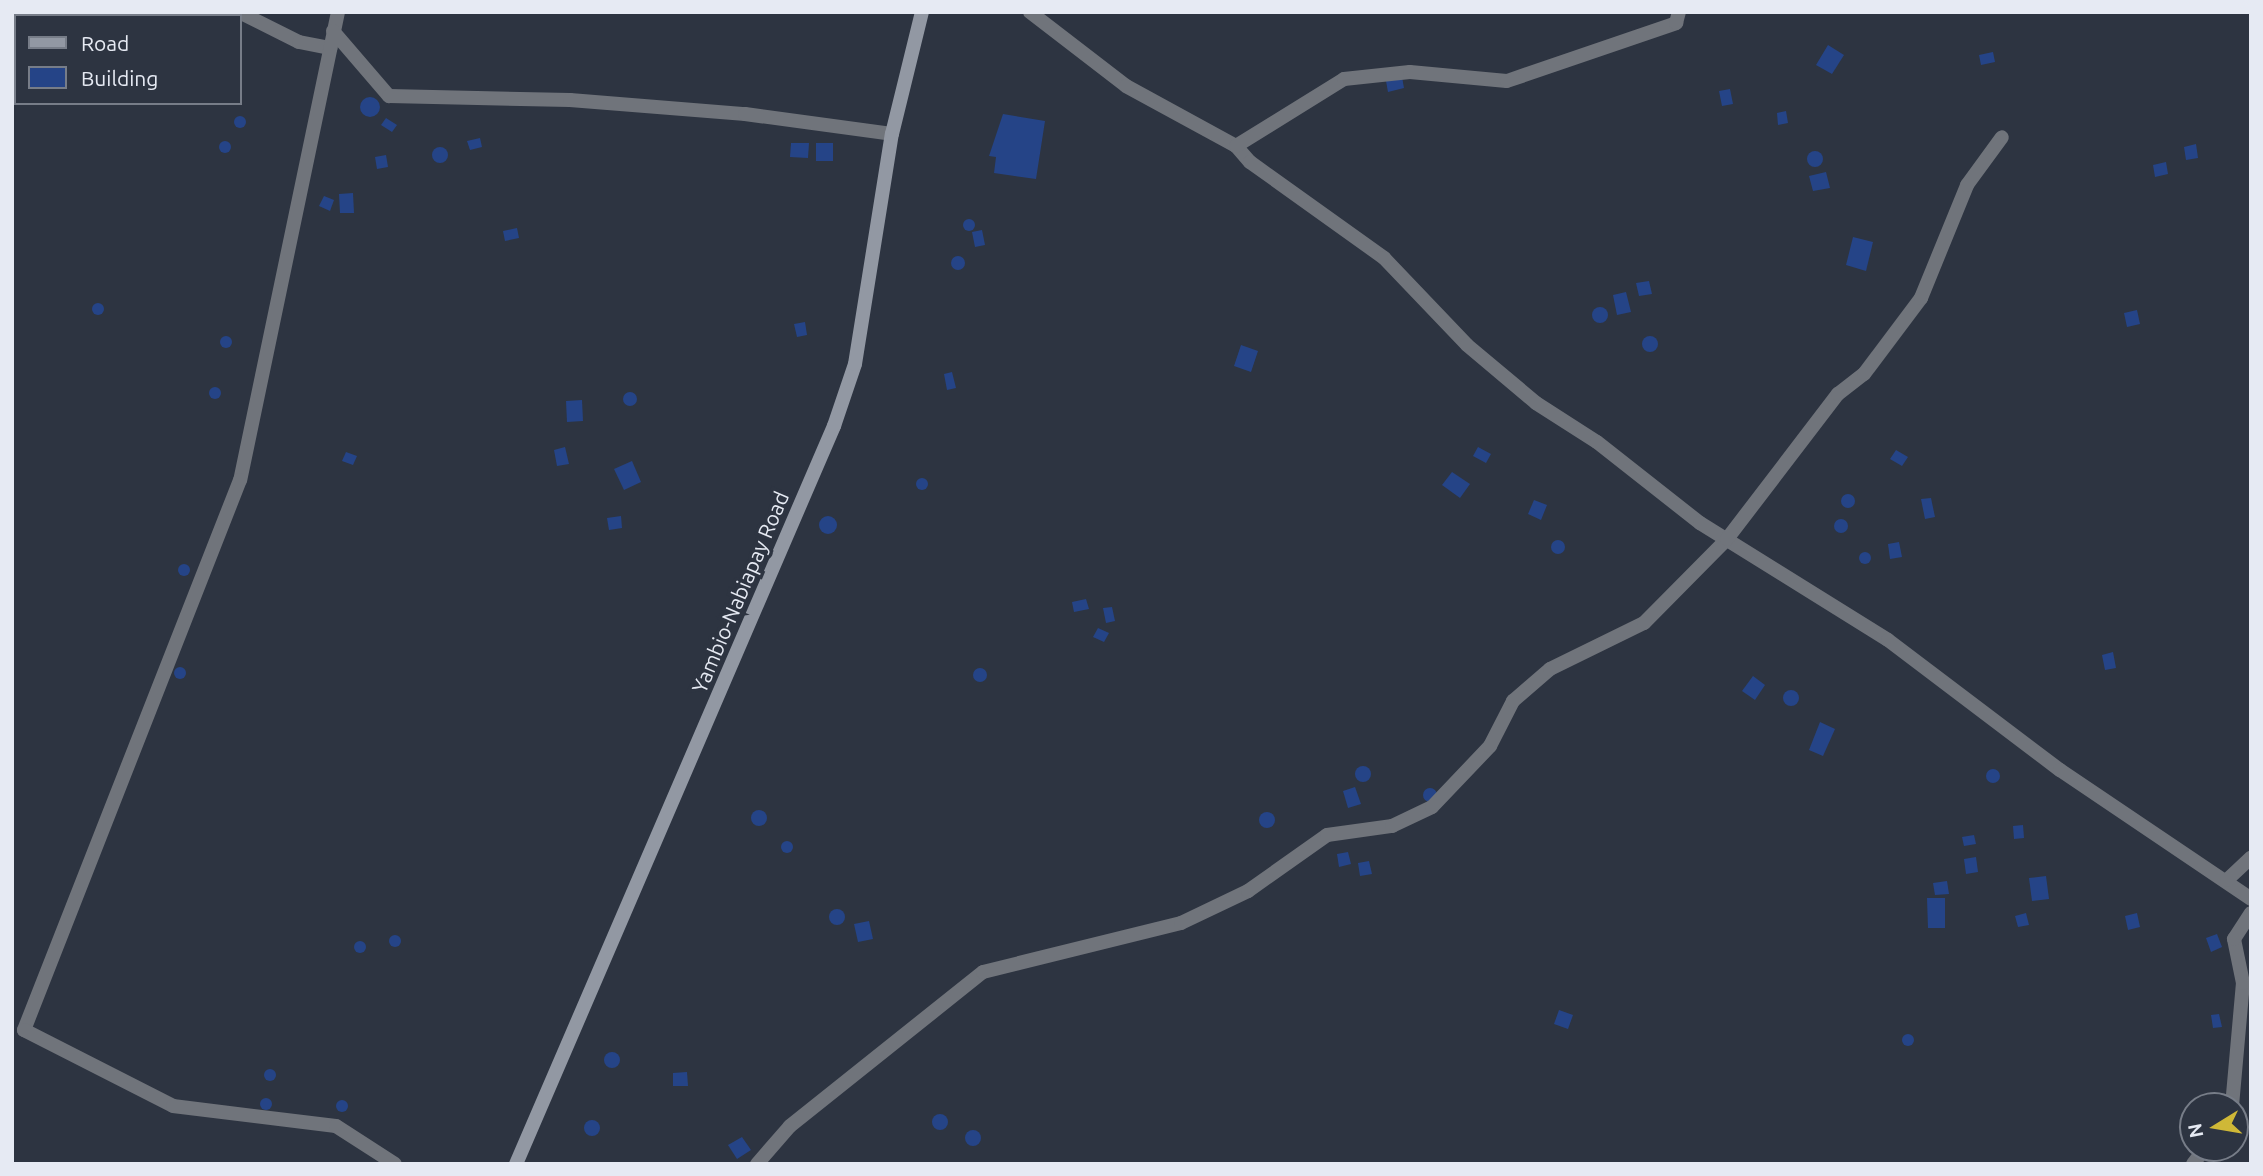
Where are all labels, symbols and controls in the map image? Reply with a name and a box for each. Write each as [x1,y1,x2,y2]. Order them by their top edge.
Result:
legend [14,14,242,105]
text: Road [81,31,129,55]
text: Building [81,66,158,90]
street label: Yambio-Nabiapay Road [686,487,794,697]
north arrow [2179,1092,2249,1162]
text: N [2183,1122,2208,1140]

